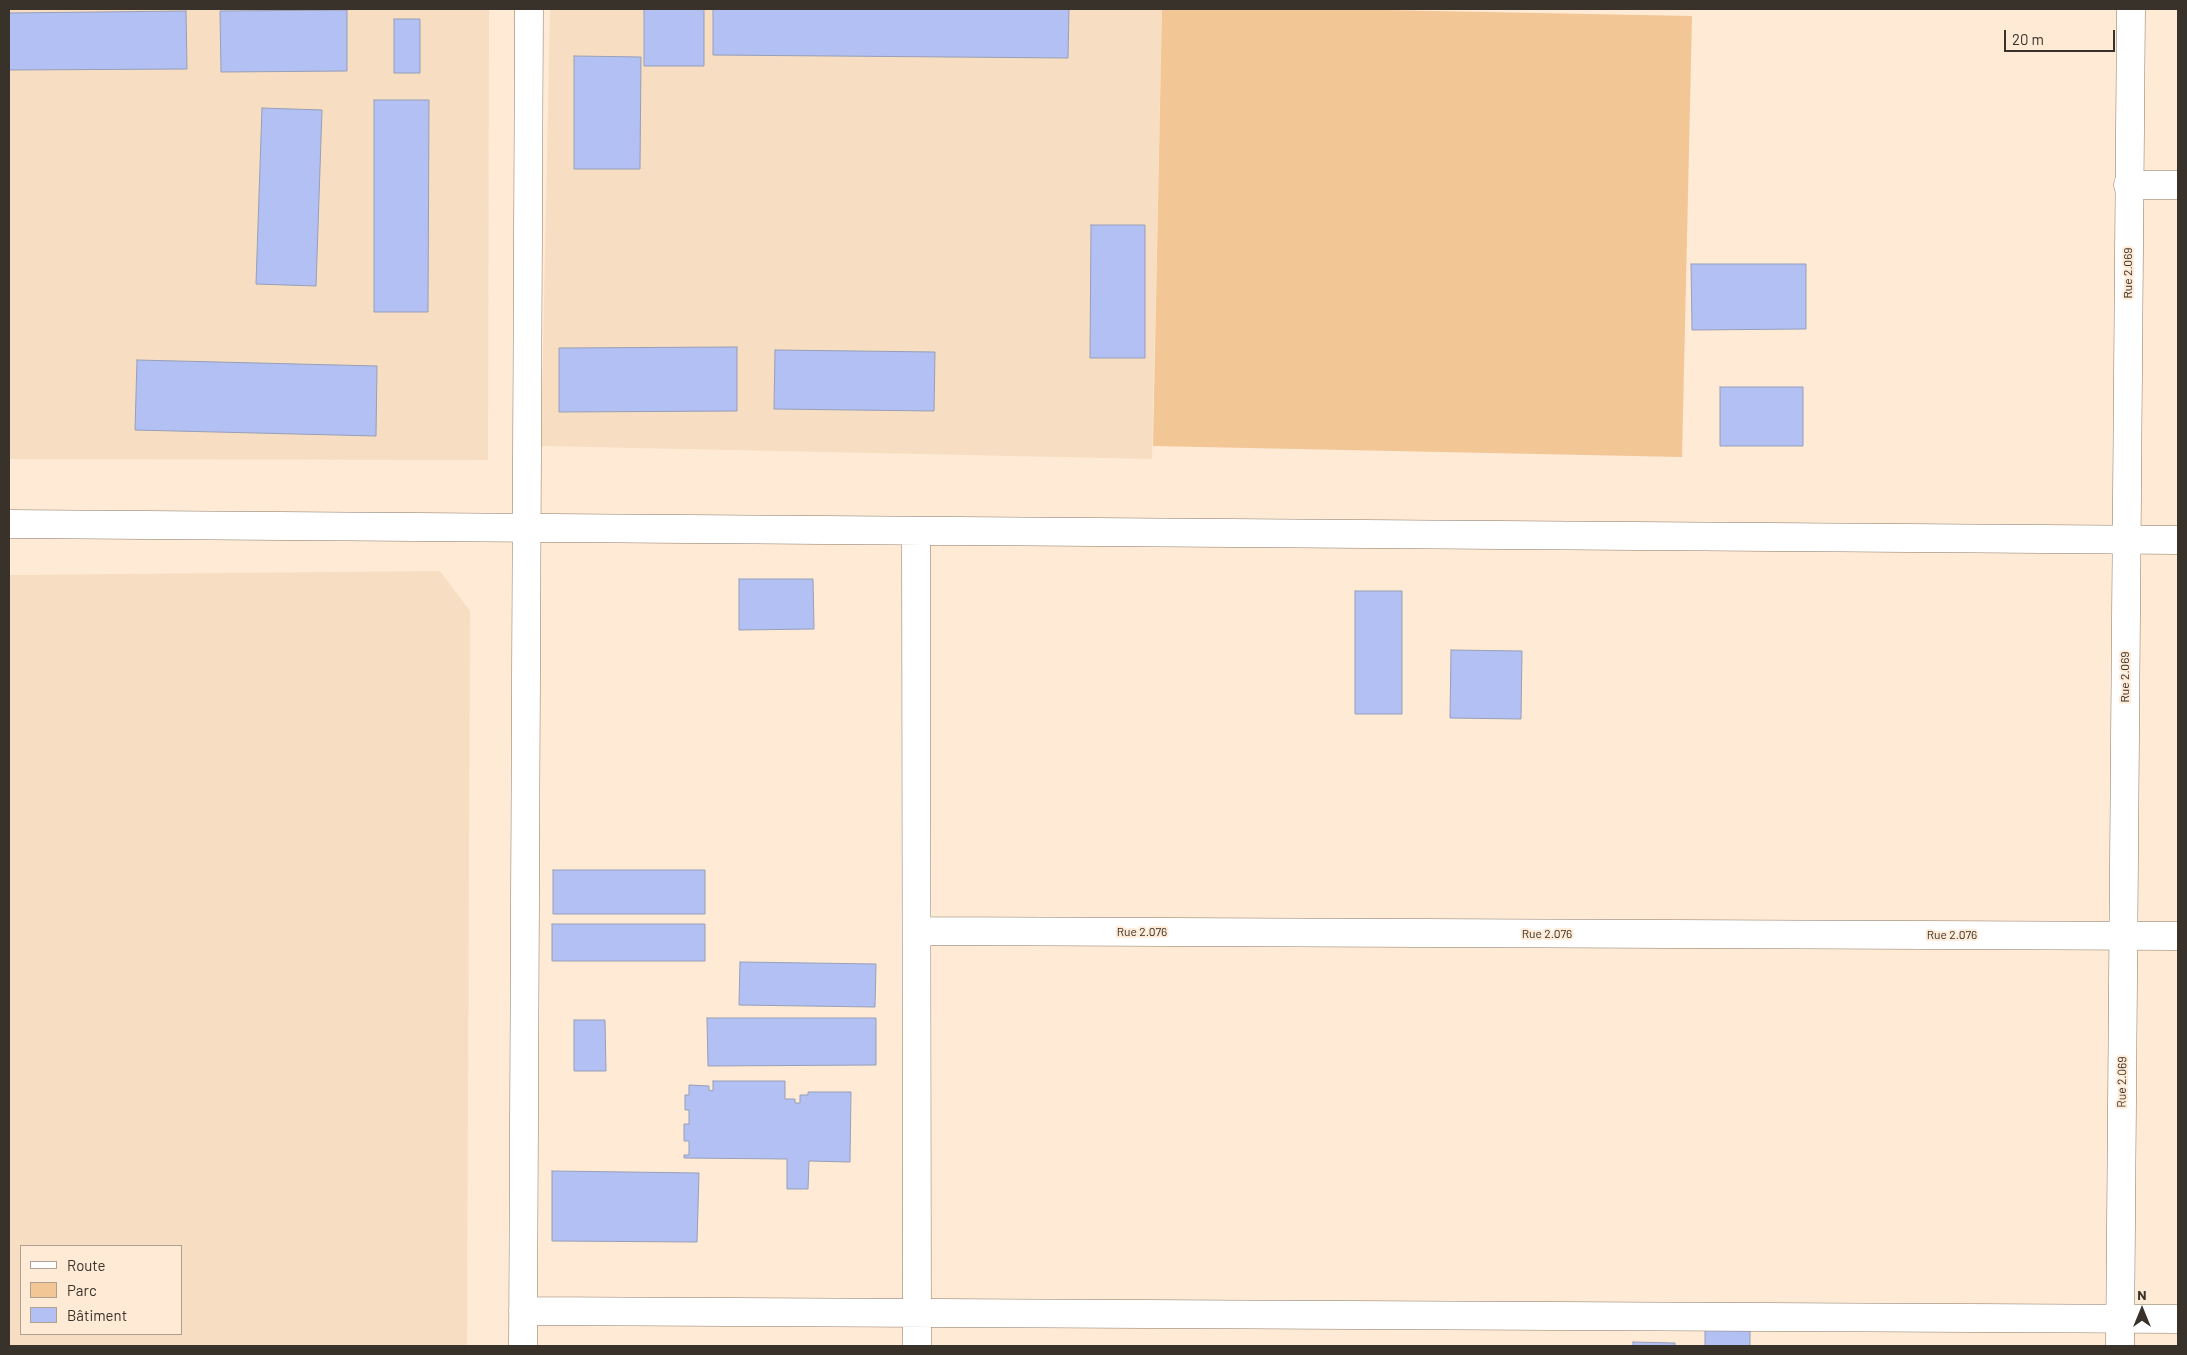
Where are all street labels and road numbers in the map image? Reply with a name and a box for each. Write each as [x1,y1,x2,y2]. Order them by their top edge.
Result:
street label: Rue 2.069 [2121,247,2135,299]
street label: Rue 2.069 [2118,651,2132,703]
street label: Rue 2.076 [1117,925,1167,939]
street label: Rue 2.076 [1522,927,1572,941]
street label: Rue 2.076 [1927,928,1977,942]
street label: Rue 2.069 [2114,1056,2130,1108]

